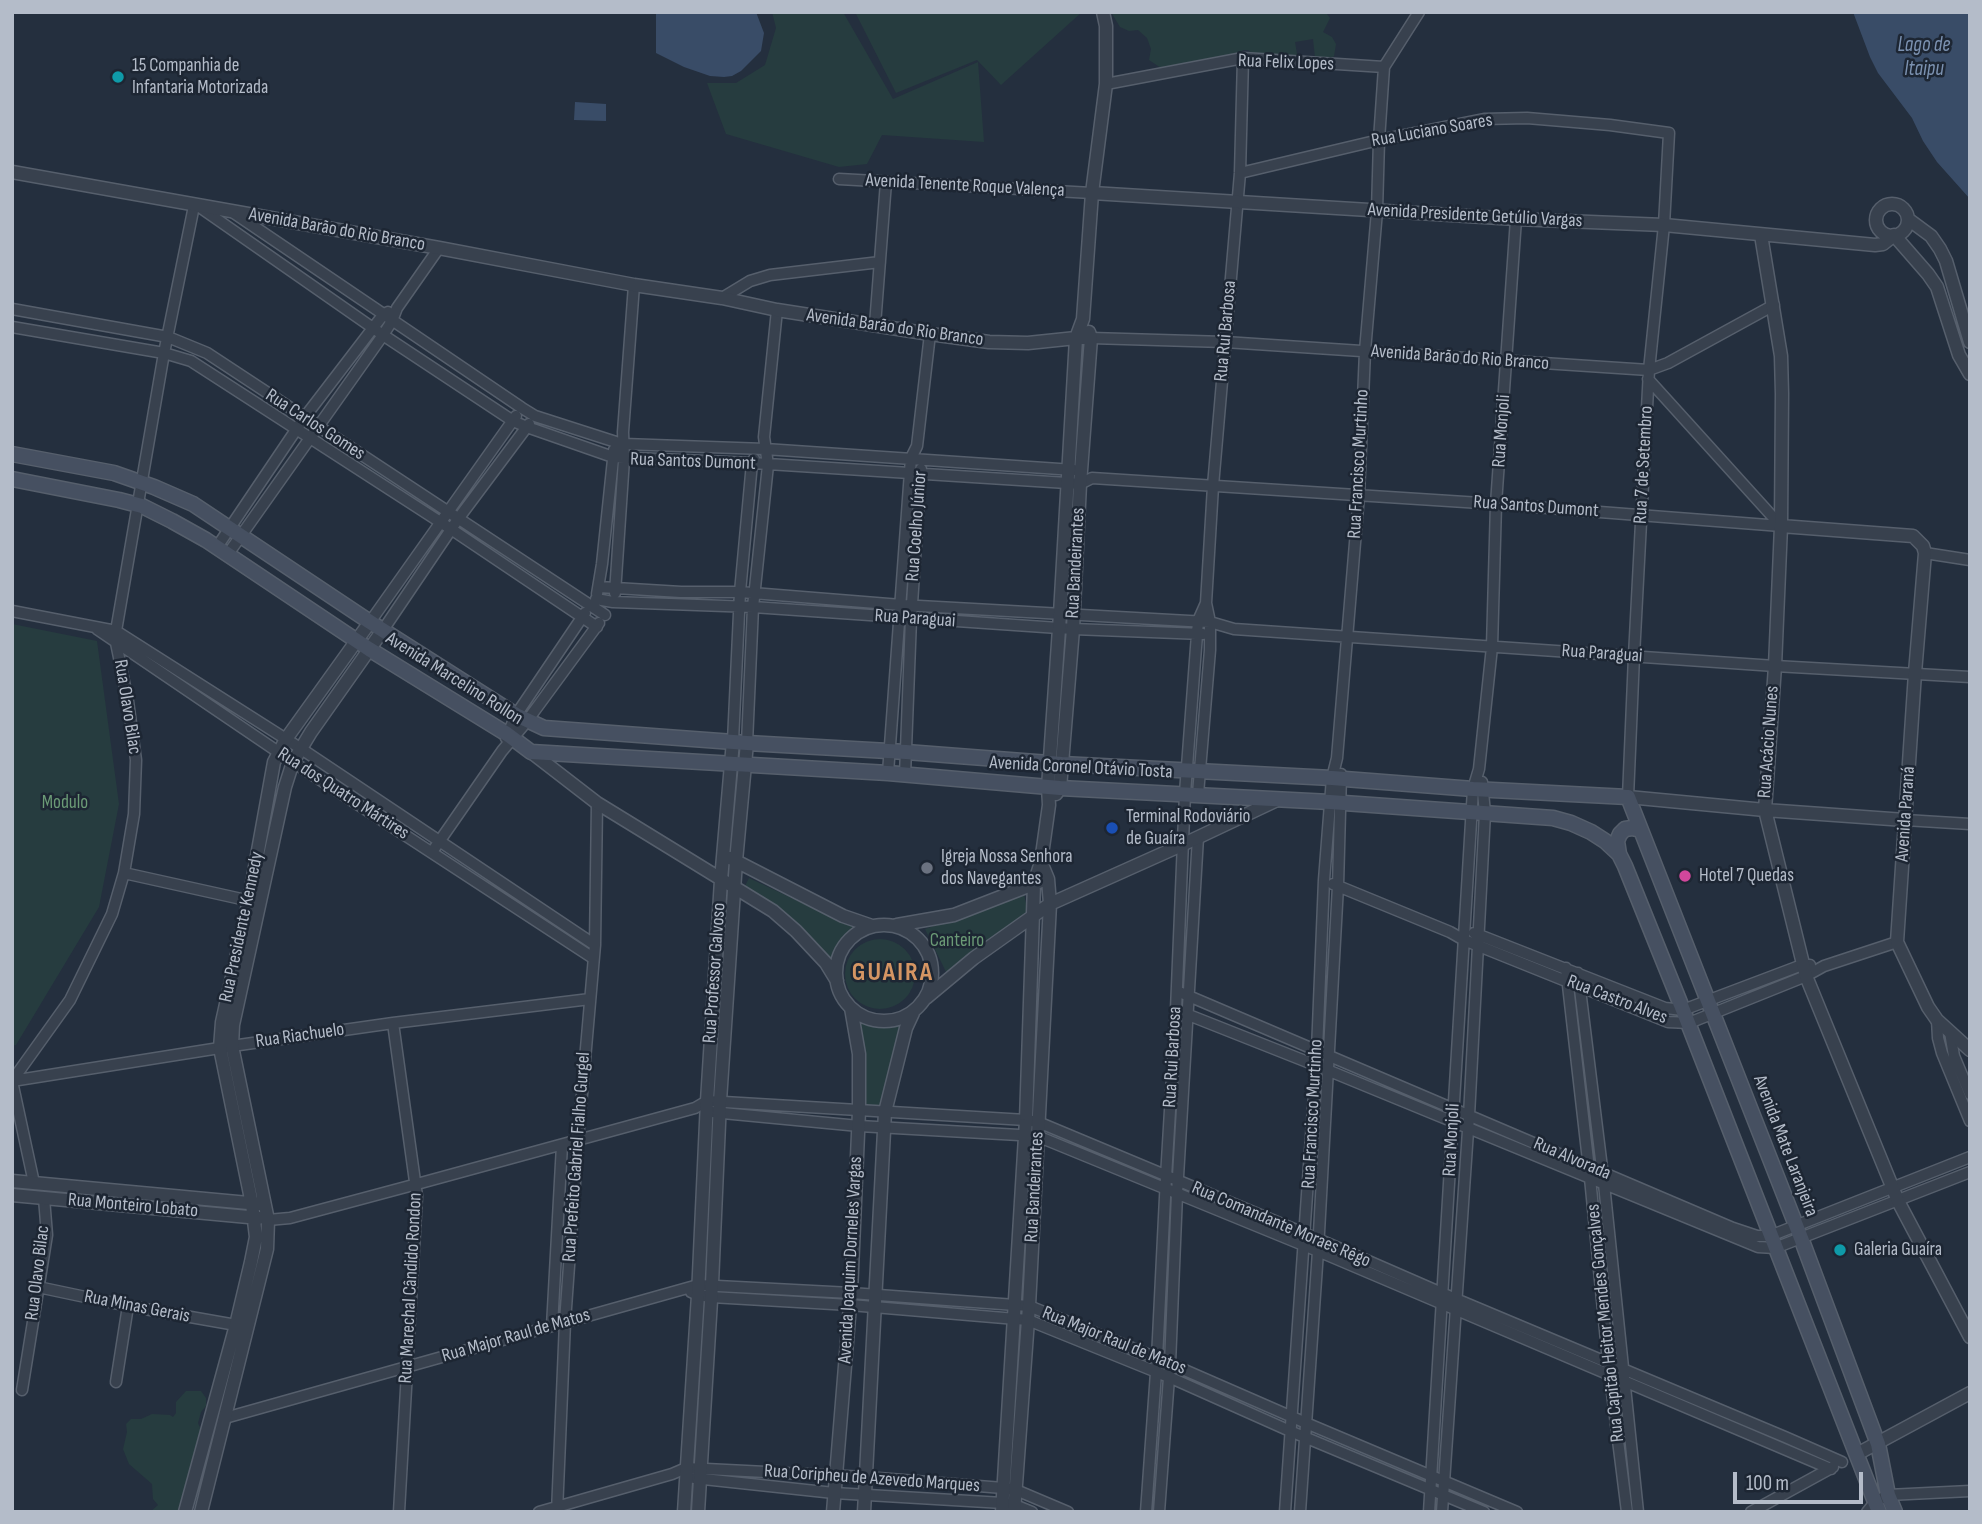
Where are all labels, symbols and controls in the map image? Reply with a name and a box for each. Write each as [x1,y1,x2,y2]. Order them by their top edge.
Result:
water label: Lago de Itaipu [1897,33,1951,83]
street label: Rua Felix Lopes [1237,50,1335,76]
place label: 15 Companhia de Infantaria Motorizada [132,55,268,99]
marker: 15 Companhia de Infantaria Motorizada [110,69,126,85]
street label: Rua Luciano Soares [1370,109,1494,153]
street label: Avenida Tenente Roque Valença [865,169,1065,203]
street label: Avenida Presidente Getúlio Vargas [1367,199,1583,233]
street label: Avenida Barão do Rio Branco [247,203,427,257]
street label: Rua Rui Barbosa [1210,279,1242,383]
street label: Avenida Barão do Rio Branco [805,304,985,352]
street label: Avenida Barão do Rio Branco [1370,340,1550,376]
street label: Rua Carlos Gomes [261,384,369,466]
street label: Rua Francisco Murtinho [1344,389,1374,539]
street label: Rua Monjoli [1488,394,1516,468]
street label: Rua 7 de Setembro [1630,405,1658,525]
street label: Rua Santos Dumont [630,448,756,476]
street label: Rua Coelho Júnior [902,470,932,582]
street label: Rua Santos Dumont [1473,491,1599,523]
street label: Rua Bandeirantes [1062,507,1090,619]
street label: Rua Paraguai [874,605,956,633]
street label: Avenida Marcelino Rollon [381,628,527,730]
street label: Rua Paraguai [1561,640,1643,668]
street label: Rua Olavo Bilac [108,658,146,756]
street label: Rua Acácio Nunes [1754,685,1784,799]
street label: Rua dos Quatro Mártires [273,743,413,845]
street label: Avenida Coronel Otávio Tosta [989,752,1173,784]
street label: Avenida Paraná [1891,765,1921,863]
park label: Modulo [42,792,88,814]
place label: Terminal Rodoviário de Guaíra [1126,806,1250,850]
marker: Terminal Rodoviário de Guaíra [1104,820,1120,836]
place label: Igreja Nossa Senhora dos Navegantes [941,846,1073,890]
street label: Rua Presidente Kennedy [215,850,269,1004]
marker: Igreja Nossa Senhora dos Navegantes [919,860,935,876]
place label: Hotel 7 Quedas [1699,865,1794,887]
marker: Hotel 7 Quedas [1677,868,1693,884]
street label: Rua Professor Galvoso [699,902,731,1044]
park label: Canteiro [930,930,984,952]
district label: GUAIRA [853,957,933,989]
street label: Rua Castro Alves [1564,970,1670,1030]
street label: Rua Rui Barbosa [1159,1006,1187,1108]
street label: Rua Riachuelo [254,1018,346,1054]
street label: Rua Francisco Murtinho [1298,1039,1328,1189]
street label: Rua Prefeito Gabriel Fialho Gurgel [558,1051,596,1263]
street label: Avenida Mate Laranjeira [1748,1072,1822,1220]
street label: Rua Monjoli [1439,1103,1465,1177]
street label: Rua Bandeirantes [1021,1131,1049,1243]
street label: Rua Alvorada [1530,1133,1614,1185]
street label: Avenida Joaquim Dorneles Vargas [834,1156,868,1364]
street label: Rua Comandante Moraes Rêgo [1188,1177,1374,1273]
street label: Rua Monteiro Lobato [67,1189,199,1223]
street label: Rua Marechal Cândido Rondon [395,1192,427,1384]
street label: Rua Capitão Heitor Mendes Gonçalves [1582,1203,1630,1443]
street label: Rua Olavo Bilac [21,1224,55,1322]
place label: Galeria Guaíra [1854,1239,1942,1261]
marker: Galeria Guaíra [1832,1242,1848,1258]
street label: Rua Minas Gerais [82,1286,192,1328]
street label: Rua Major Raul de Matos [1039,1302,1189,1380]
street label: Rua Major Raul de Matos [439,1304,593,1368]
scale bar [1737,1458,1867,1502]
street label: Rua Coripheu de Azevedo Marques [763,1460,981,1498]
text: 100 m [1746,1471,1789,1496]

